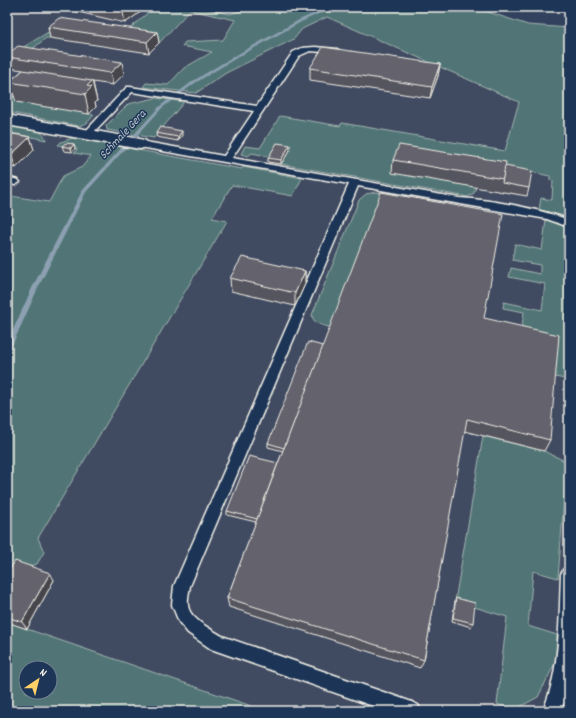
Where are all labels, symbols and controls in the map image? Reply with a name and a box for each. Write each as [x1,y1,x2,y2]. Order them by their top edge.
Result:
water label: Schmale Gera [96,106,151,163]
north arrow [18,660,58,700]
text: N [36,665,50,682]

